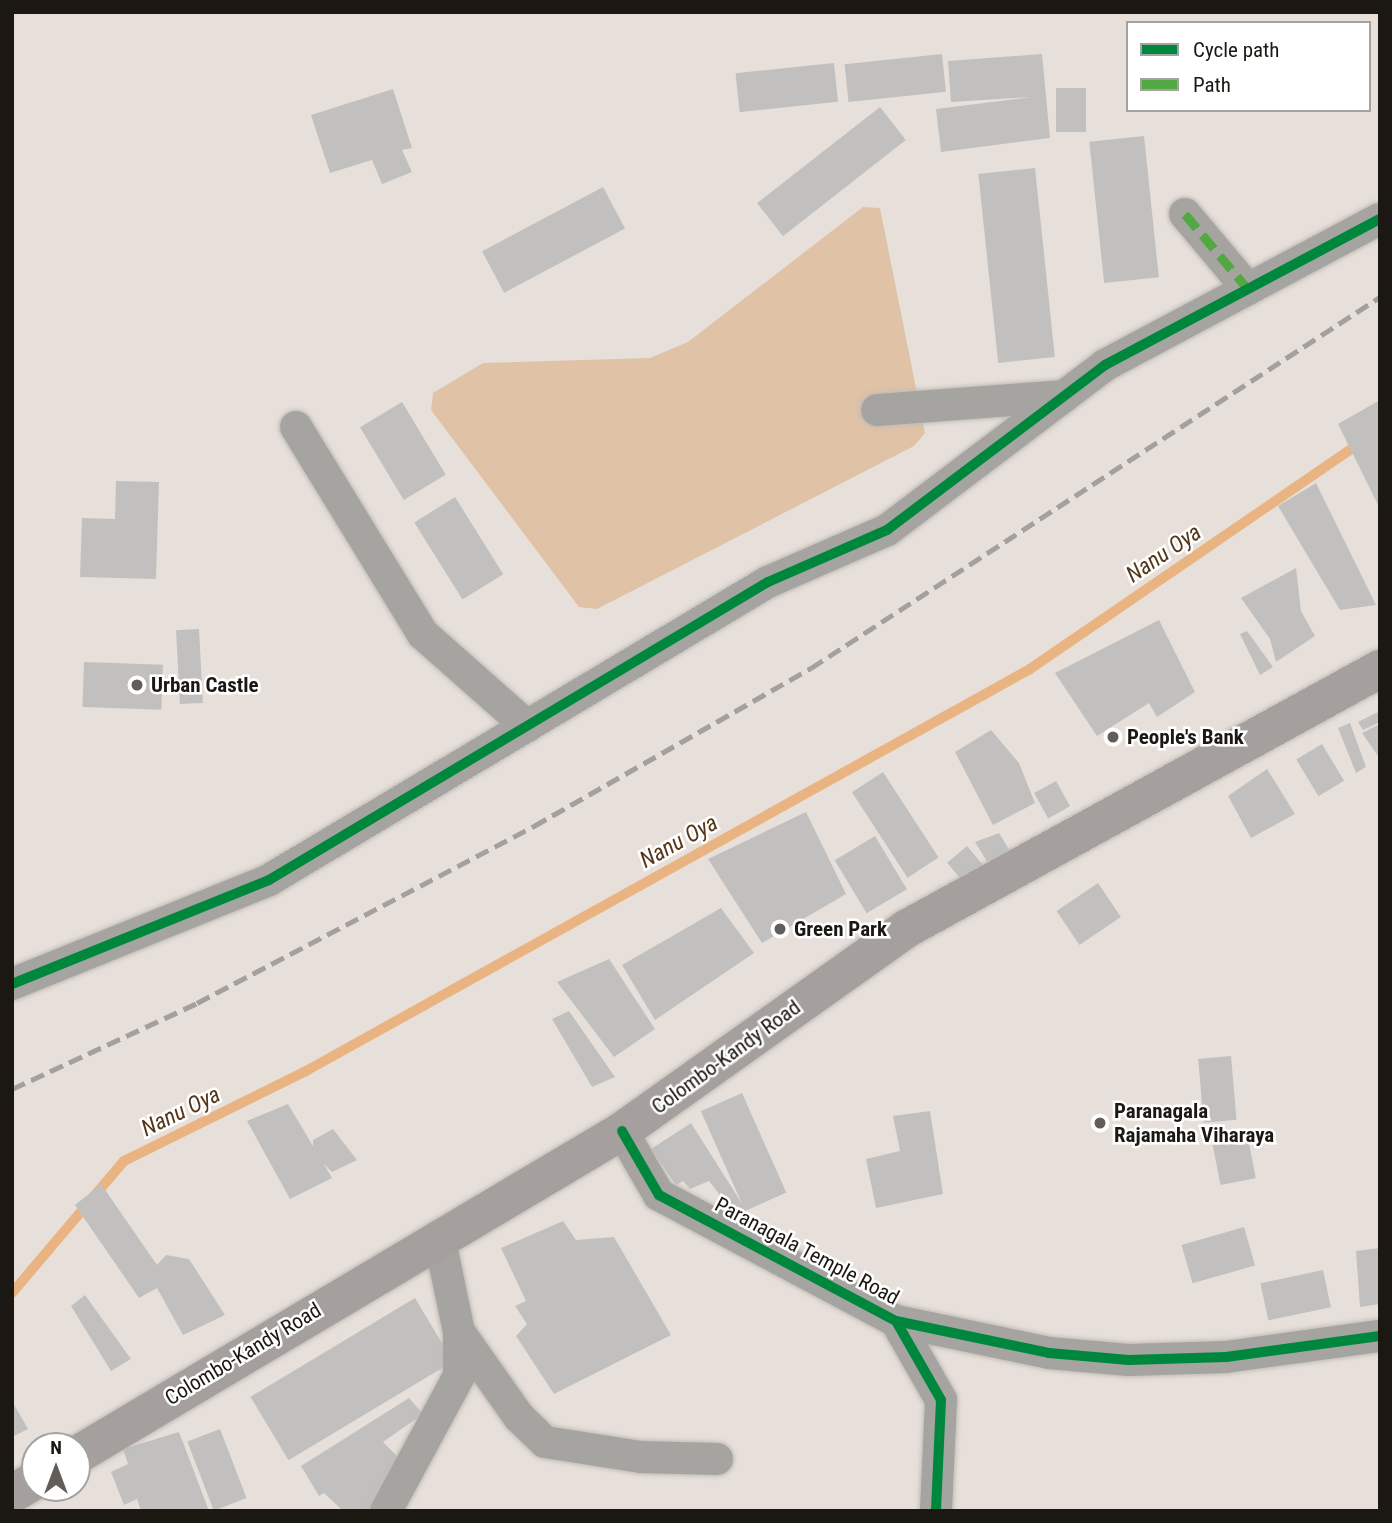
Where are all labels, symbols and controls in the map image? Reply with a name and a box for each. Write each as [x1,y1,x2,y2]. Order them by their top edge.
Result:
legend [1126,21,1371,112]
text: Cycle path [1193,38,1279,62]
text: Path [1193,73,1231,97]
water label: Nanu Oya [1121,519,1207,589]
place label: Urban Castle [151,672,259,698]
marker: Urban Castle [129,677,145,693]
place label: People's Bank [1127,724,1244,750]
marker: People's Bank [1105,729,1121,745]
water label: Nanu Oya [635,809,723,875]
place label: Green Park [794,916,887,942]
marker: Green Park [772,921,788,937]
street label: Colombo-Kandy Road [647,995,805,1119]
water label: Nanu Oya [137,1081,225,1143]
place label: Paranagala Rajamaha Viharaya [1114,1098,1274,1148]
marker: Paranagala Rajamaha Viharaya [1092,1115,1108,1131]
street label: Paranagala Temple Road [710,1192,904,1310]
street label: Colombo-Kandy Road [160,1297,326,1411]
north arrow [21,1432,91,1502]
text: N [50,1436,62,1459]

